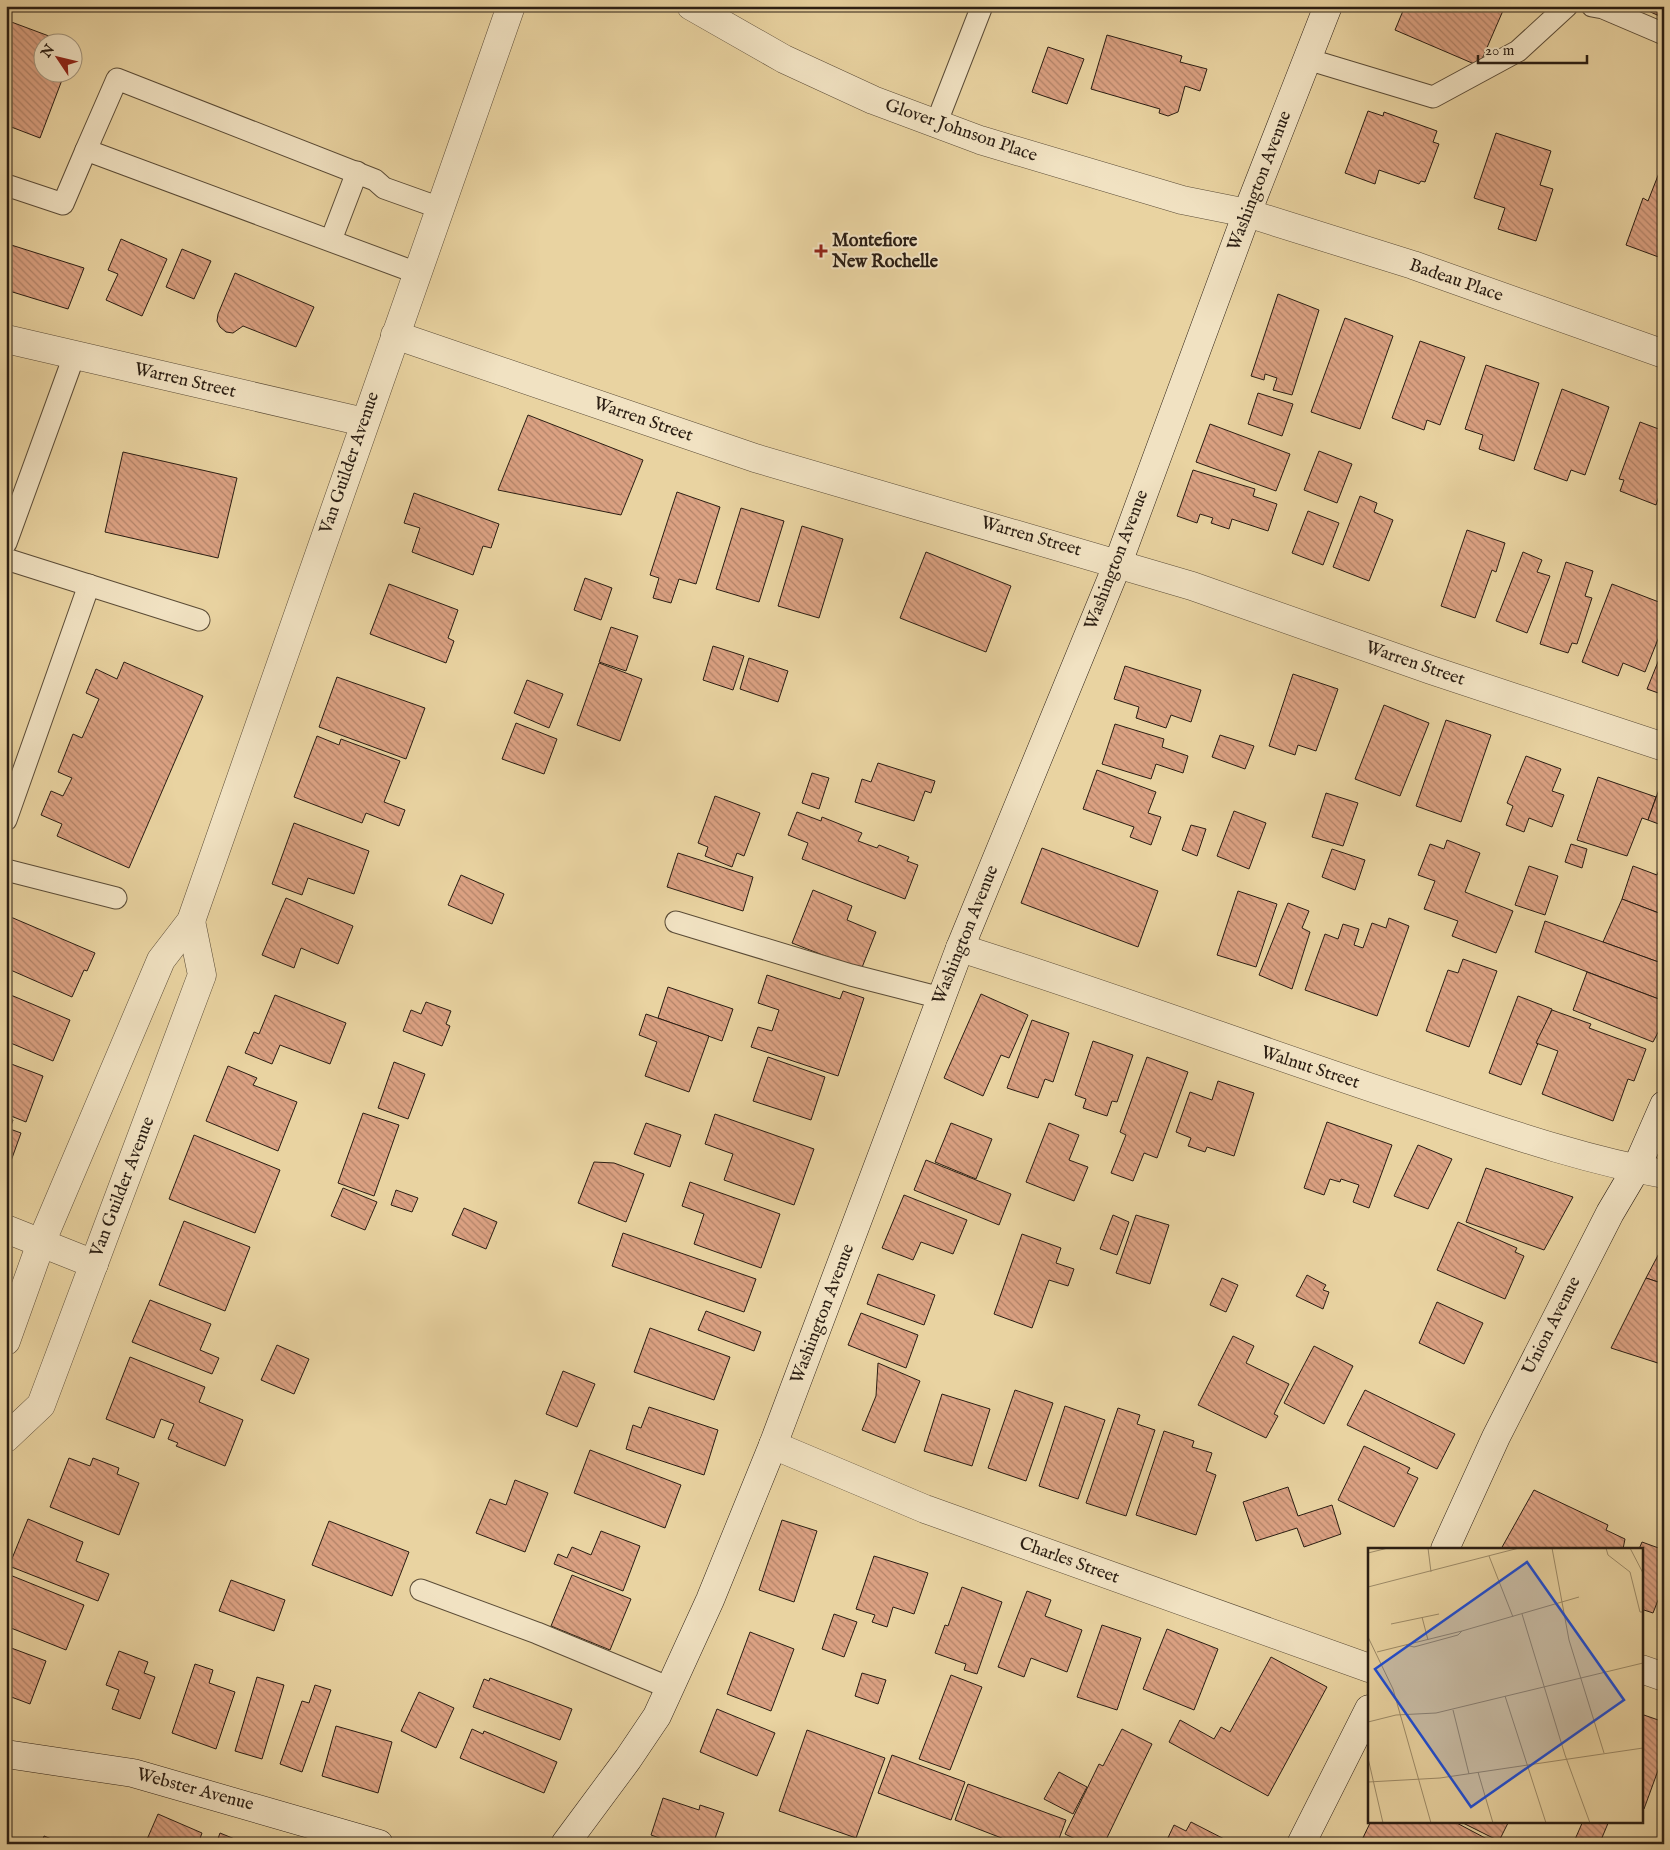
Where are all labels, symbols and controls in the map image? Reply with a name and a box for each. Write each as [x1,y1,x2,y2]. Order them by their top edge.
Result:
north arrow [32,32,82,82]
scale bar [1478,32,1586,64]
text: N [37,41,59,62]
text: 20 m [1485,41,1515,60]
street label: Glover Johnson Place [882,94,1040,168]
street label: Washington Avenue [1223,108,1297,254]
place label: Montefiore New Rochelle [831,230,939,274]
marker: Montefiore New Rochelle [814,244,828,258]
street label: Badeau Place [1406,254,1506,308]
street label: Warren Street [132,358,238,404]
street label: Van Guilder Avenue [315,389,385,538]
street label: Warren Street [590,392,696,448]
street label: Washington Avenue [1080,487,1154,633]
street label: Warren Street [978,512,1084,562]
street label: Warren Street [1362,636,1468,692]
street label: Washington Avenue [928,862,1004,1008]
street label: Walnut Street [1258,1041,1362,1095]
street label: Van Guilder Avenue [85,1113,160,1261]
street label: Washington Avenue [786,1241,860,1387]
street label: Union Avenue [1517,1273,1587,1379]
street label: Charles Street [1016,1532,1122,1590]
inset map [1368,1548,1642,1822]
street label: Webster Avenue [134,1763,256,1817]

